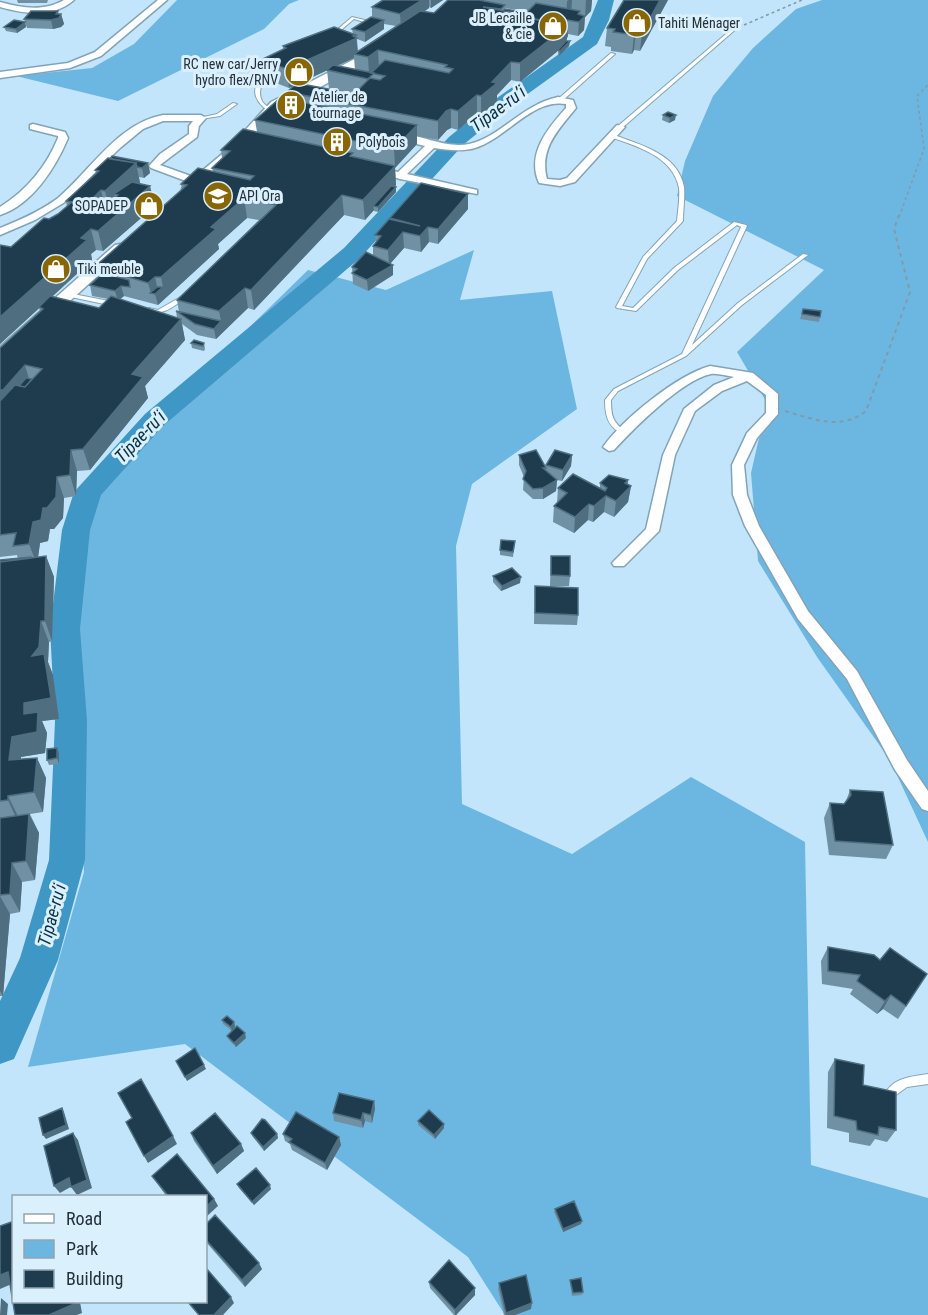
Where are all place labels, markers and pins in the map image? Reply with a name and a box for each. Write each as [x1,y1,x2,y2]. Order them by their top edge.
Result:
shop icon: Tahiti Ménager [621,7,653,39]
place label: JB Lecaille & cie [472,10,532,42]
shop icon: JB Lecaille & cie [537,10,569,42]
place label: Tahiti Ménager [658,15,740,31]
place label: RC new car/Jerry hydro flex/RNV [183,56,278,88]
shop icon: RC new car/Jerry hydro flex/RNV [283,56,315,88]
building icon: Atelier de tournage [275,89,307,121]
place label: Atelier de tournage [312,89,365,121]
building icon: Polybois [321,126,353,158]
place label: Polybois [358,134,405,150]
school or university icon: API Ora [202,180,234,212]
place label: API Ora [239,188,281,204]
shop icon: SOPADEP [133,190,165,222]
place label: SOPADEP [75,198,128,214]
shop icon: Tiki meuble [40,253,72,285]
place label: Tiki meuble [77,261,141,277]

